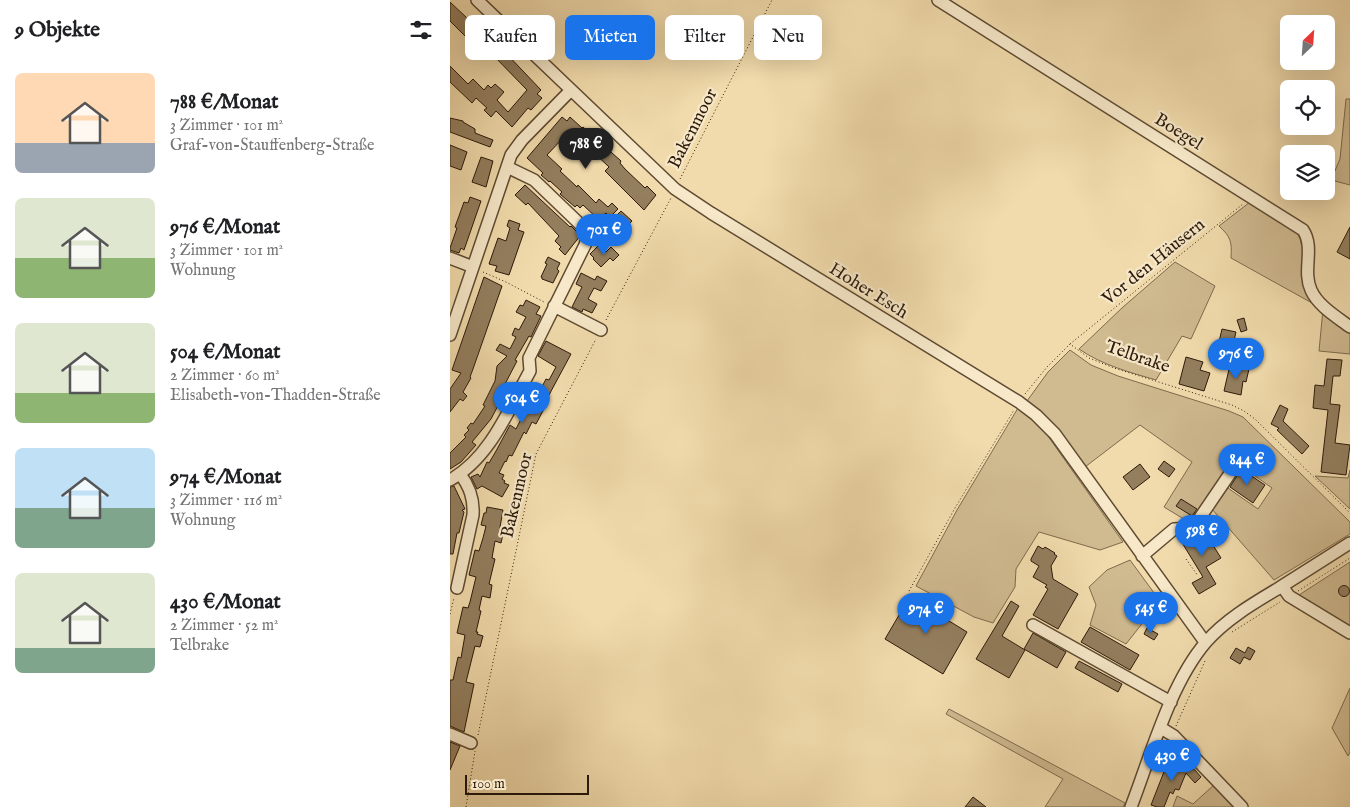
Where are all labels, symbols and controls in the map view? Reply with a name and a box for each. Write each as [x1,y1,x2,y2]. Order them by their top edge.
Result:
chip: Kaufen [465,15,555,60]
chip: Mieten [565,15,655,60]
chip: Filter [665,15,744,60]
chip: Neu [754,15,822,60]
north arrow [1280,15,1335,70]
map controls [1280,15,1335,200]
icon: filters [407,16,435,44]
text: 9 Objekte [15,17,100,44]
button: locate [1280,80,1335,135]
street label: Bakenmoor [663,84,723,173]
text: 788 €/Monat [170,89,279,116]
icon: home [55,93,115,153]
street label: Boegel [1150,109,1207,156]
text: 3 Zimmer · 101 m² [170,116,283,136]
pin: 788 € [551,128,621,170]
text: 788 € [570,134,602,154]
text: Graf-von-Stauffenberg-Straße [170,136,374,156]
button: layers [1280,145,1335,200]
street label: Vor den Häusern [1097,213,1210,311]
text: 976 €/Monat [170,214,280,241]
pin: 701 € [569,214,639,256]
icon: home [55,218,115,278]
text: 701 € [587,220,621,240]
text: 3 Zimmer · 101 m² [170,241,283,261]
street label: Hoher Esch [824,258,912,325]
text: Wohnung [170,261,235,281]
street label: Telbrake [1102,336,1173,379]
pin: 976 € [1201,338,1271,380]
text: 504 €/Monat [170,339,280,366]
icon: home [55,343,115,403]
text: 976 € [1219,344,1253,364]
text: 2 Zimmer · 60 m² [170,366,280,386]
pin: 504 € [487,382,557,424]
text: Elisabeth-von-Thadden-Straße [170,386,381,406]
text: 504 € [505,388,539,408]
pin: 844 € [1212,444,1282,486]
street label: Bakenmoor [496,450,539,540]
text: 844 € [1230,450,1264,470]
text: 974 €/Monat [170,464,282,491]
icon: home [55,468,115,528]
text: 3 Zimmer · 116 m² [170,491,282,511]
text: Wohnung [170,511,235,531]
pin: 598 € [1167,514,1237,557]
text: 598 € [1186,521,1218,541]
text: 430 €/Monat [170,589,281,616]
pin: 974 € [891,592,961,635]
pin: 545 € [1116,592,1186,634]
icon: home [55,593,115,653]
text: 545 € [1135,598,1167,618]
text: 974 € [908,599,944,619]
text: 2 Zimmer · 52 m² [170,616,278,636]
text: Telbrake [170,636,229,656]
pin: 430 € [1137,740,1207,782]
text: 430 € [1155,746,1189,766]
scale bar [465,772,589,795]
text: 100 m [472,775,505,793]

